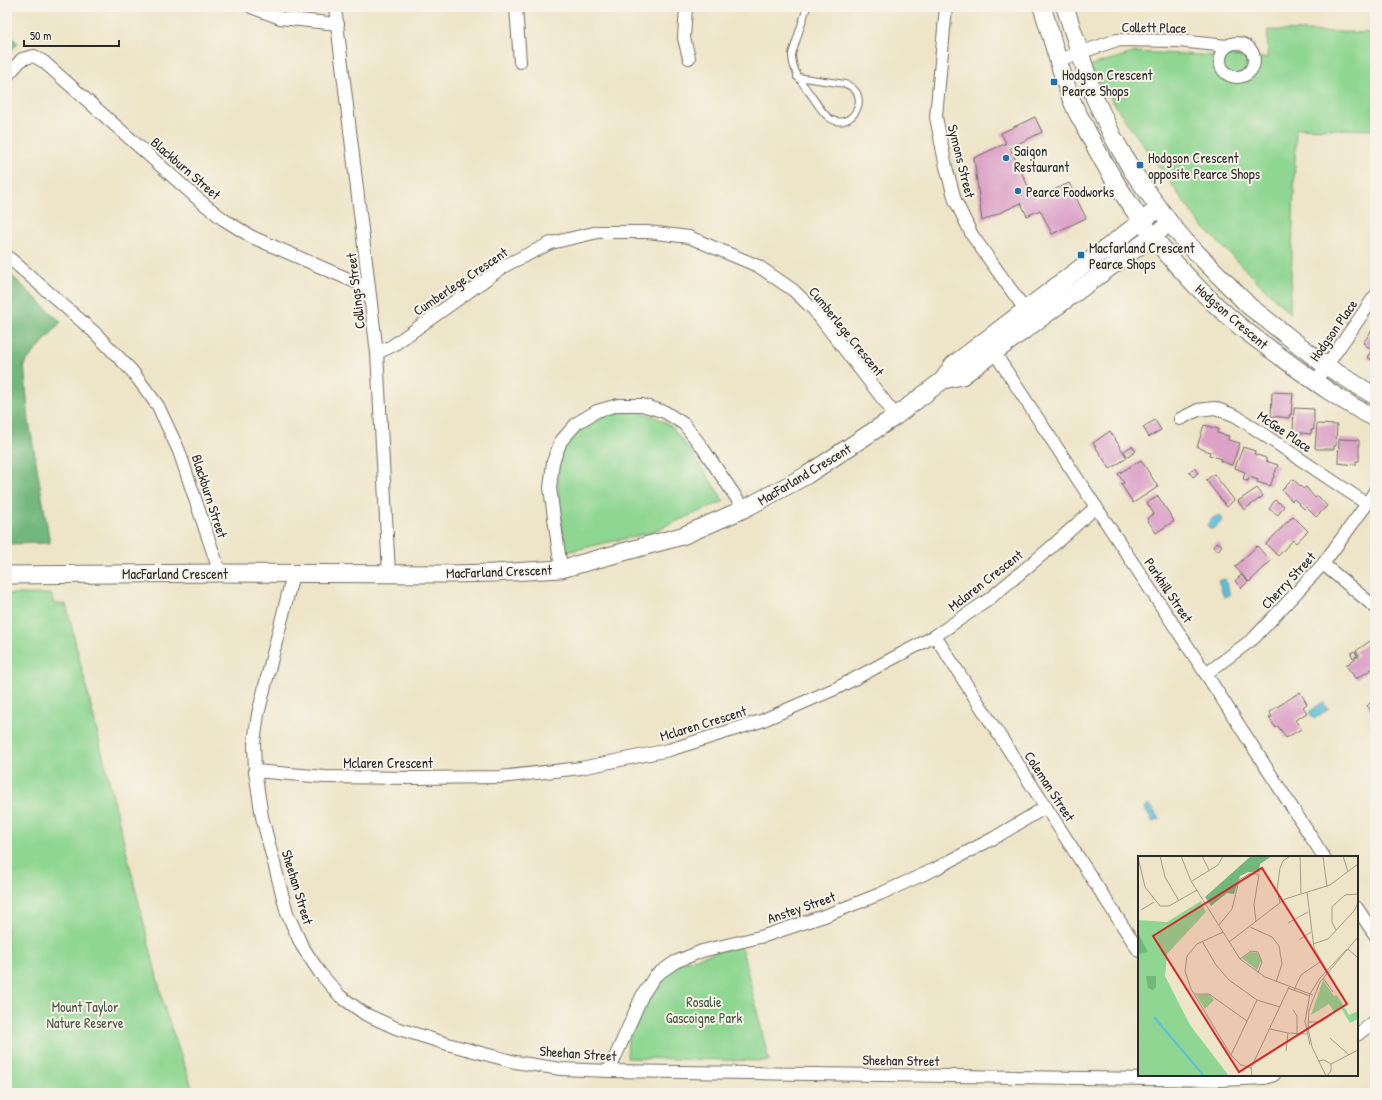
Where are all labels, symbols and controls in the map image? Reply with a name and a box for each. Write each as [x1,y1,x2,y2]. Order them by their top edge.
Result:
street label: Collett Place [1121,17,1187,37]
scale bar [24,22,119,48]
text: 50 m [30,27,51,44]
place label: Hodgson Crescent Pearce Shops [1062,65,1153,101]
marker: Hodgson Crescent Pearce Shops [1049,77,1059,87]
street label: Symons Street [943,122,980,200]
street label: Blackburn Street [147,132,225,204]
place label: Saigon Restaurant [1014,141,1069,176]
place label: Hodgson Crescent opposite Pearce Shops [1148,148,1260,184]
marker: Saigon Restaurant [1001,153,1011,163]
marker: Hodgson Crescent opposite Pearce Shops [1135,160,1145,170]
place label: Pearce Foodworks [1026,182,1114,201]
marker: Pearce Foodworks [1013,186,1023,196]
place label: Macfarland Crescent Pearce Shops [1089,238,1195,274]
street label: Cumberlege Crescent [409,242,512,320]
marker: Macfarland Crescent Pearce Shops [1076,250,1086,260]
street label: Collings Street [341,252,370,330]
street label: Hodgson Crescent [1191,279,1273,354]
street label: Cumberlege Crescent [804,282,889,380]
street label: Hodgson Place [1305,295,1362,365]
street label: McGee Place [1254,406,1316,456]
street label: MacFarland Crescent [754,439,854,509]
street label: Blackburn Street [188,452,232,540]
street label: Mclaren Crescent [944,545,1026,615]
street label: Cherry Street [1257,547,1320,613]
street label: Parkhill Street [1140,554,1198,626]
street label: MacFarland Crescent [446,560,552,582]
street label: MacFarland Crescent [122,564,228,583]
street label: Mclaren Crescent [657,701,749,745]
street label: Coleman Street [1020,747,1080,825]
street label: Mclaren Crescent [343,753,433,772]
street label: Sheehan Street [278,847,318,927]
inset map [1138,856,1358,1076]
street label: Anstey Street [764,886,838,928]
park label: Rosalie Gascoigne Park [666,992,742,1028]
park label: Mount Taylor Nature Reserve [47,997,124,1032]
street label: Sheehan Street [539,1041,617,1065]
street label: Sheehan Street [862,1050,940,1070]

